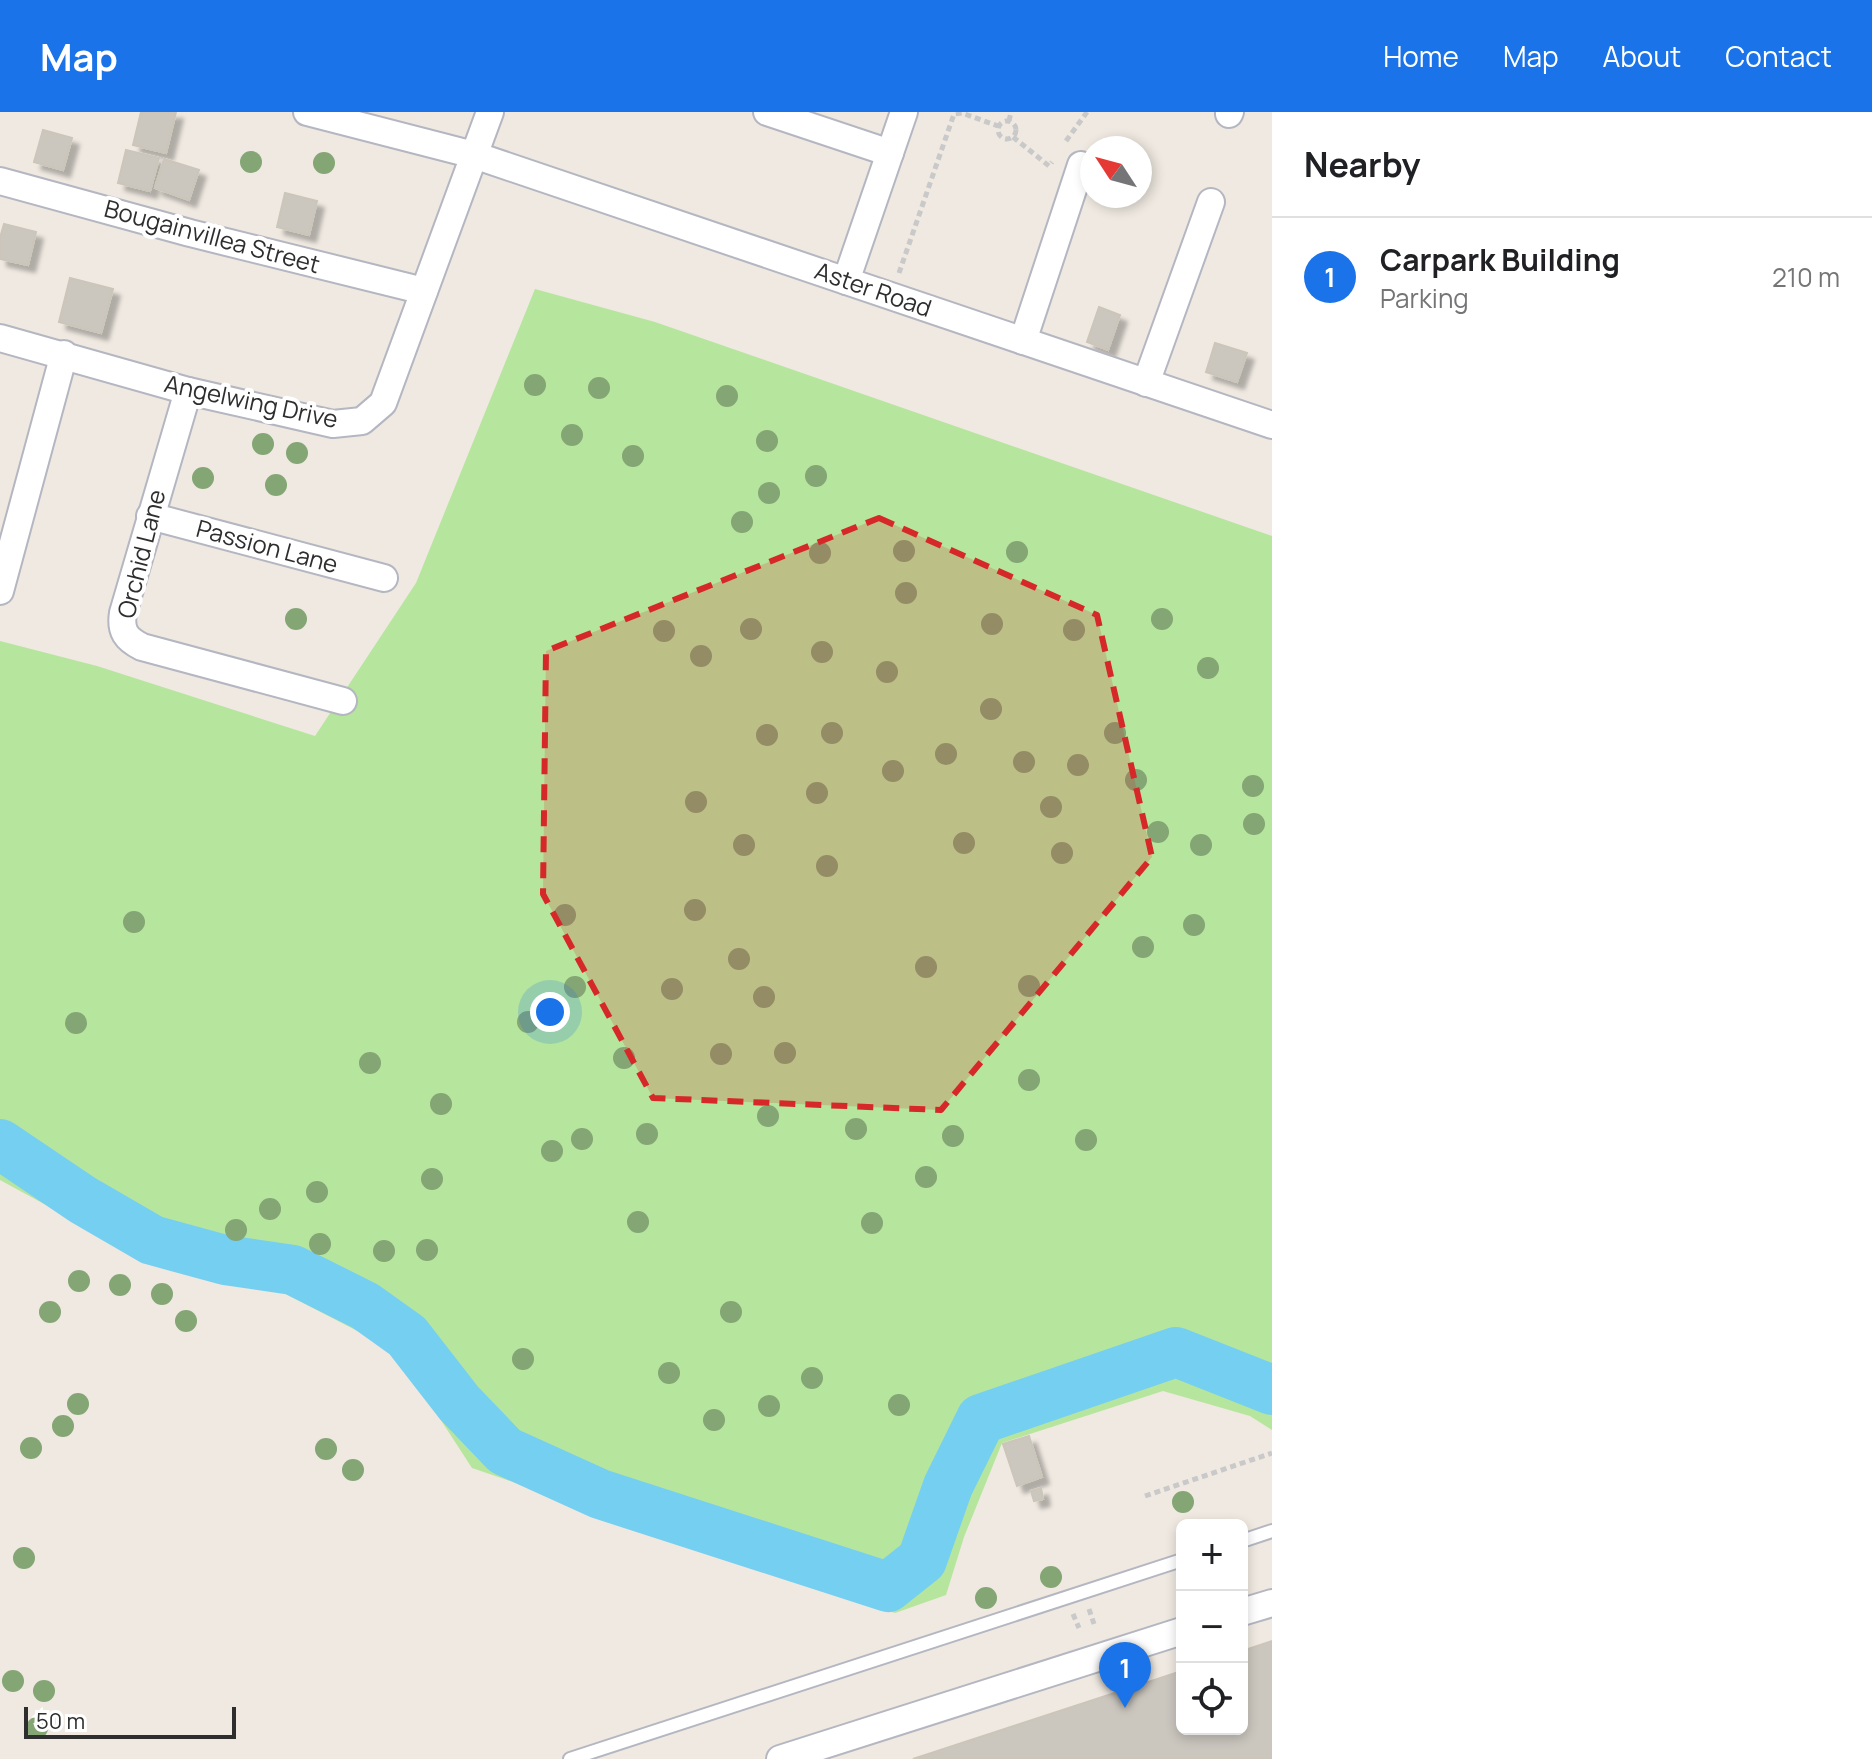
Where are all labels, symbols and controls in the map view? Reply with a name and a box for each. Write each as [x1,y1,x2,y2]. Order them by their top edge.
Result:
text: Map [40,30,118,82]
text: Home [1383,37,1459,75]
text: Map [1503,37,1559,75]
text: About [1603,37,1681,75]
text: Contact [1725,37,1832,75]
north arrow [1080,136,1152,208]
text: Nearby [1304,141,1420,187]
street label: Bougainvillea Street [101,191,324,280]
text: Carpark Building [1380,239,1620,280]
street label: Aster Road [811,253,936,324]
text: 1 [1324,259,1336,295]
text: 210 m [1772,259,1840,295]
text: Parking [1380,280,1469,316]
street label: Angelwing Drive [161,366,341,435]
street label: Orchid Lane [109,486,172,622]
street label: Passion Lane [193,511,342,580]
your location [530,992,570,1032]
map controls [1176,1519,1248,1735]
button: + [1176,1519,1248,1591]
button: − [1176,1591,1248,1663]
pin: 1 [1099,1642,1151,1708]
button: locate [1176,1663,1248,1735]
scale bar [24,1703,236,1739]
text: 50 m [36,1706,85,1736]

